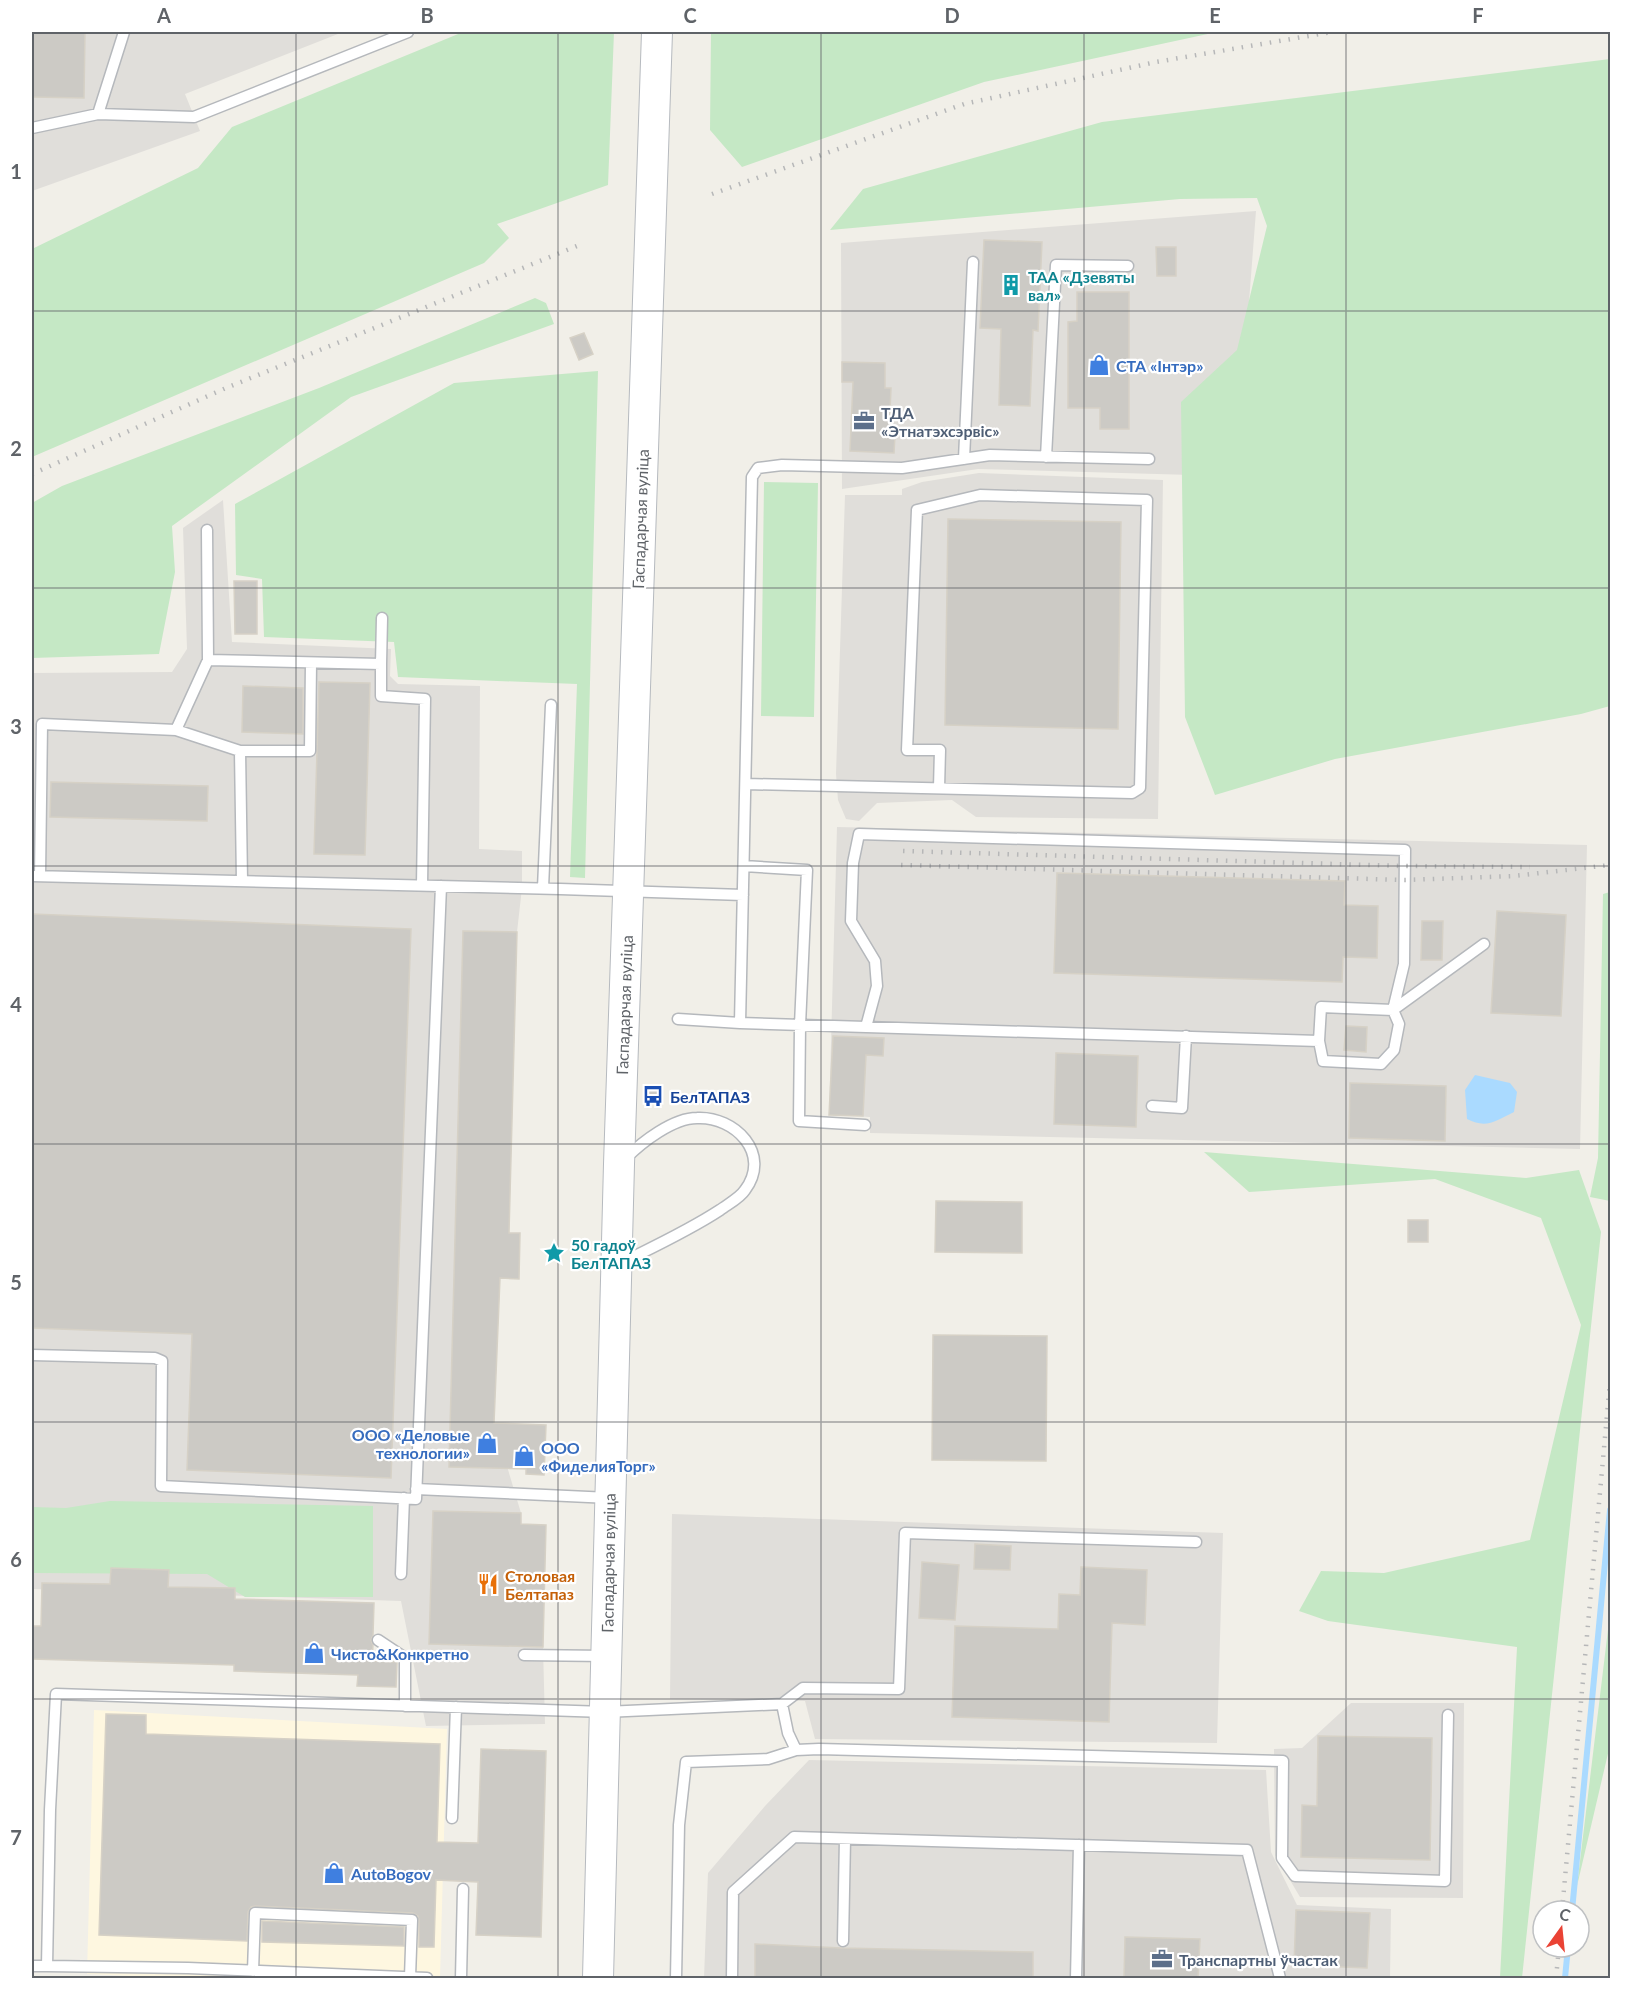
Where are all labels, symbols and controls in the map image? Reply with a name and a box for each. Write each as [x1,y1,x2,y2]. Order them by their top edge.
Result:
text: A [156,3,171,27]
text: B [420,3,434,27]
text: C [683,3,697,27]
text: D [944,3,960,27]
text: E [1209,3,1221,27]
text: F [1472,3,1484,27]
text: 1 [10,159,22,183]
place label: ТАА «Дзевяты вал» [1028,267,1135,304]
building icon: ТАА «Дзевяты вал» [999,273,1023,297]
shop icon: СТА «Інтэр» [1087,353,1111,377]
place label: СТА «Інтэр» [1116,356,1203,375]
place label: ТДА «Этнатэхсэрвіс» [881,403,1000,440]
office icon: ТДА «Этнатэхсэрвіс» [852,409,876,433]
text: 2 [10,436,22,460]
street label: Гаспадарчая вуліца [628,449,652,589]
text: 3 [10,714,22,738]
street label: Гаспадарчая вуліца [612,935,636,1075]
text: 4 [10,992,22,1016]
bus stop icon: БелТАПАЗ [641,1084,665,1108]
place label: БелТАПАЗ [670,1087,750,1106]
place label: 50 гадоў БелТАПАЗ [571,1235,651,1272]
place icon: 50 гадоў БелТАПАЗ [542,1241,566,1265]
text: 5 [10,1270,22,1294]
place label: ООО «Деловые технологии» [352,1425,470,1462]
shop icon: ООО «Деловые технологии» [475,1431,499,1455]
place label: ООО «ФиделияТорг» [541,1438,656,1475]
shop icon: ООО «ФиделияТорг» [512,1444,536,1468]
street label: Гаспадарчая вуліца [597,1493,619,1633]
text: 6 [10,1547,22,1571]
place label: Столовая Белтапаз [505,1566,575,1603]
restaurant icon: Столовая Белтапаз [476,1572,500,1596]
shop icon: Чисто&Конкретно [302,1641,326,1665]
place label: Чисто&Конкретно [331,1644,469,1663]
text: 7 [10,1825,22,1849]
shop icon: AutoBogov [322,1861,346,1885]
place label: AutoBogov [350,1864,432,1883]
north arrow [1531,1899,1591,1959]
text: С [1557,1903,1573,1925]
office icon: Транспартны ўчастак [1150,1947,1174,1971]
place label: Транспартны ўчастак [1179,1950,1338,1969]

